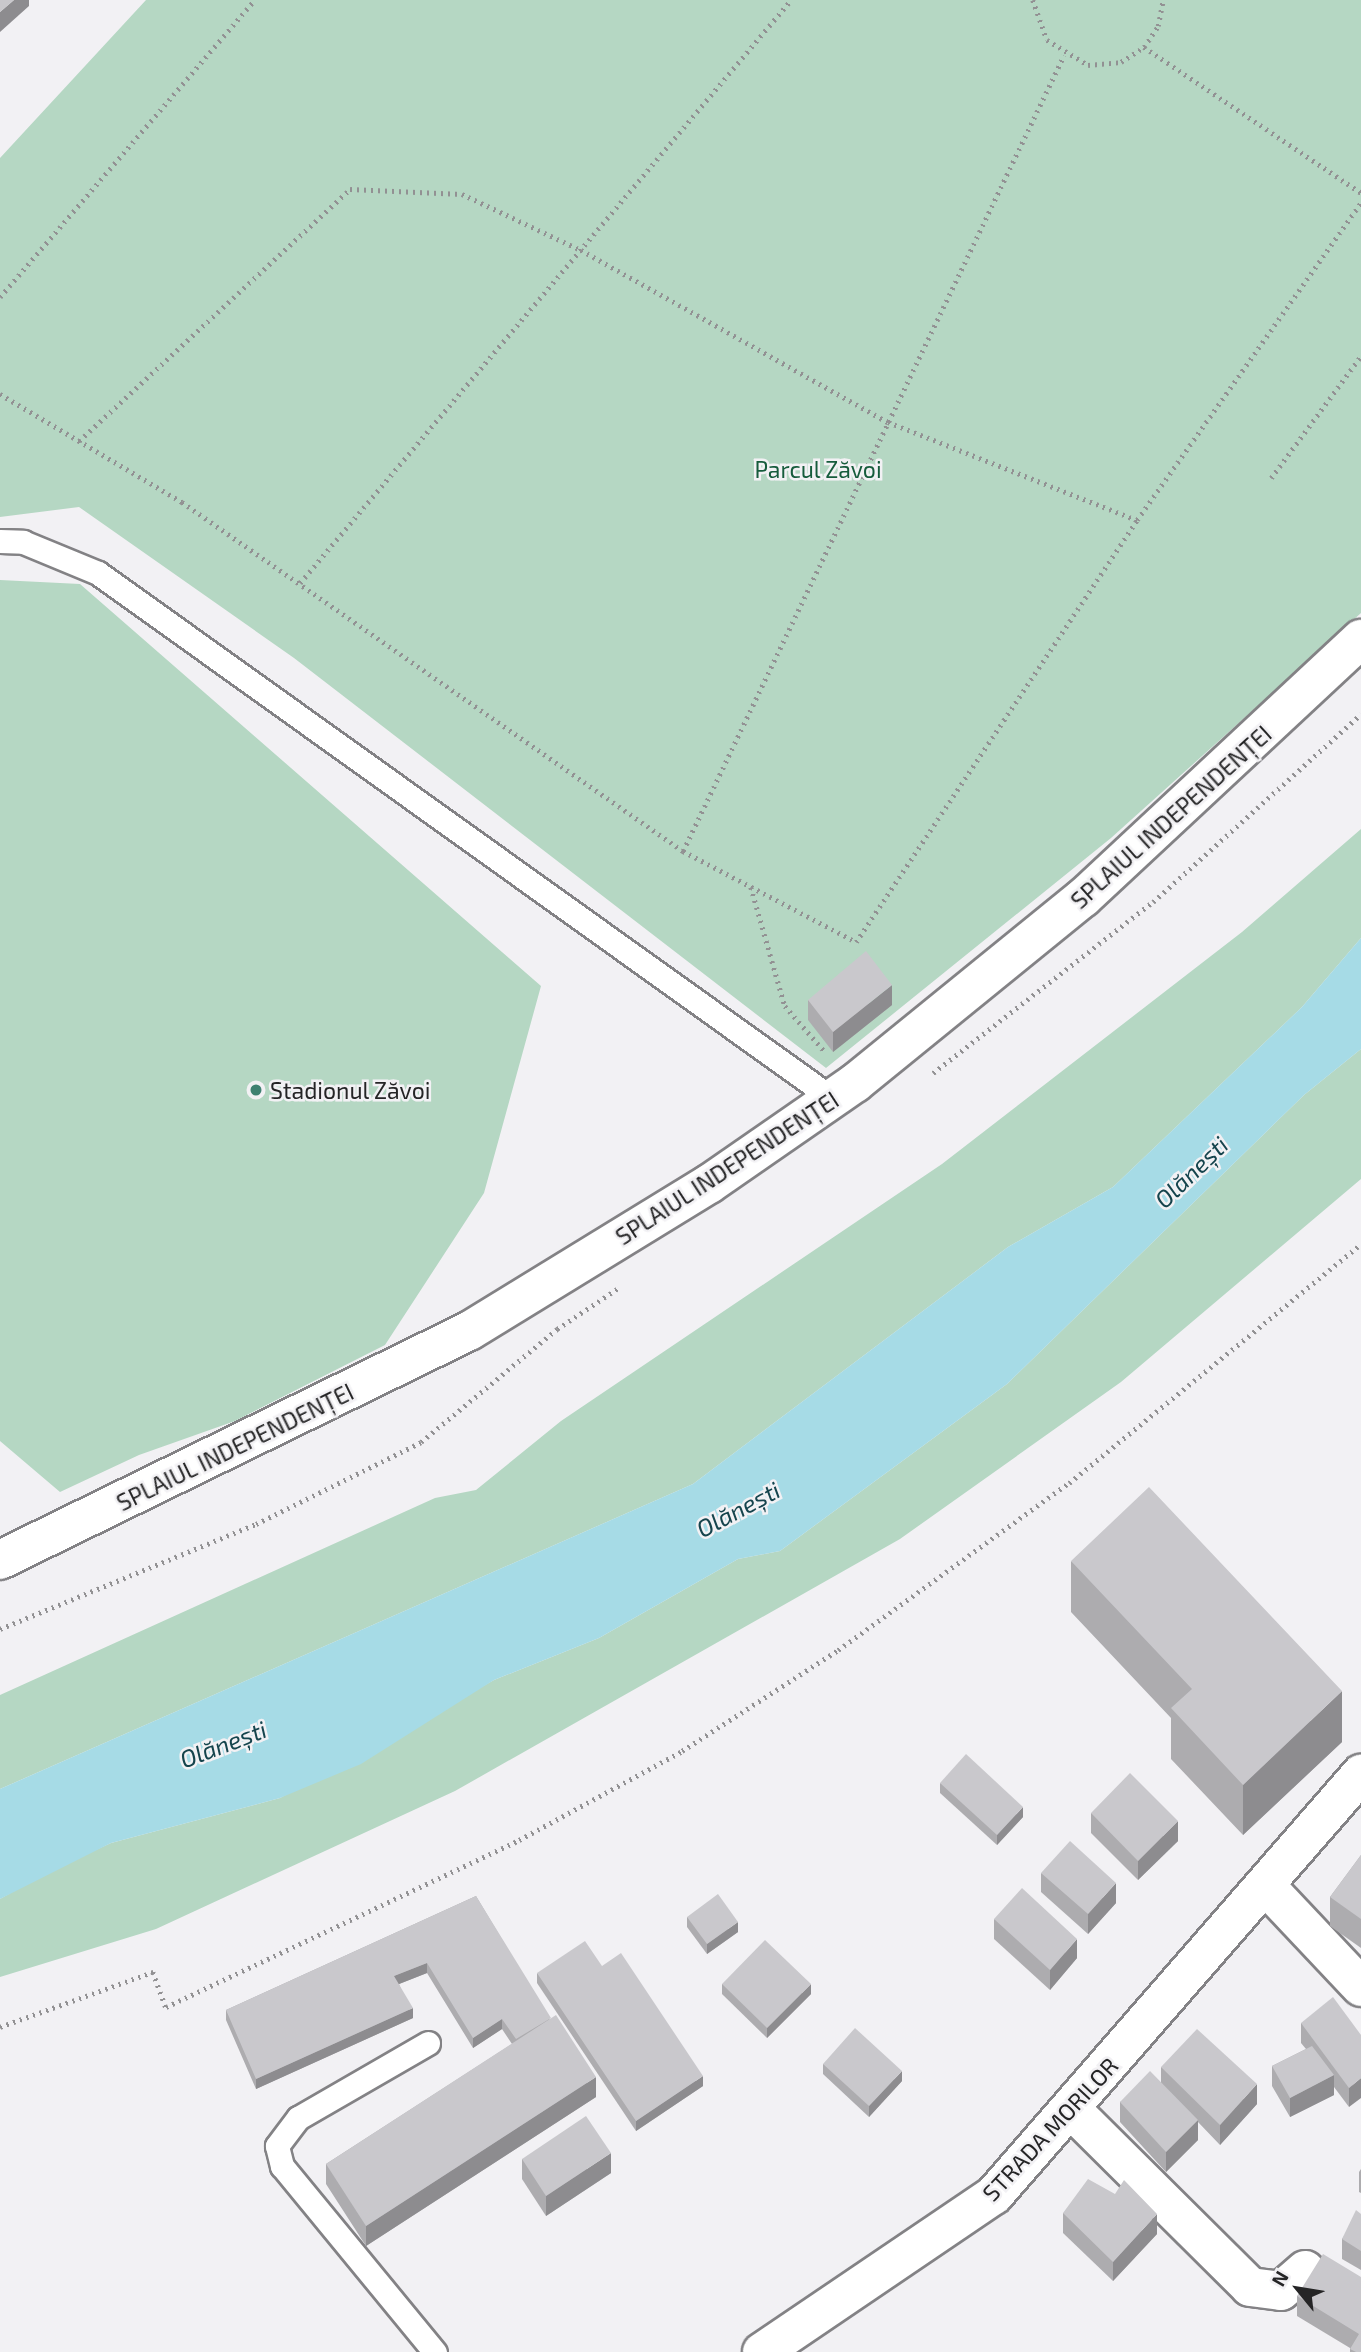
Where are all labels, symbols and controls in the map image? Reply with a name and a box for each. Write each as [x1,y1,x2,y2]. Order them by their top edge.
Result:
park label: Parcul Zăvoi [754,455,882,483]
street label: SPLAIUL INDEPENDENȚEI [1065,720,1277,914]
place label: Stadionul Zăvoi [270,1076,431,1104]
marker: Stadionul Zăvoi [248,1082,264,1098]
street label: SPLAIUL INDEPENDENȚEI [610,1085,844,1251]
water label: Olănești [1148,1130,1234,1214]
street label: SPLAIUL INDEPENDENȚEI [112,1377,358,1517]
water label: Olănești [691,1475,785,1543]
water label: Olănești [176,1714,270,1774]
street label: STRADA MORILOR [976,2051,1124,2207]
north arrow [1263,2254,1333,2324]
text: N [1266,2267,1293,2290]

